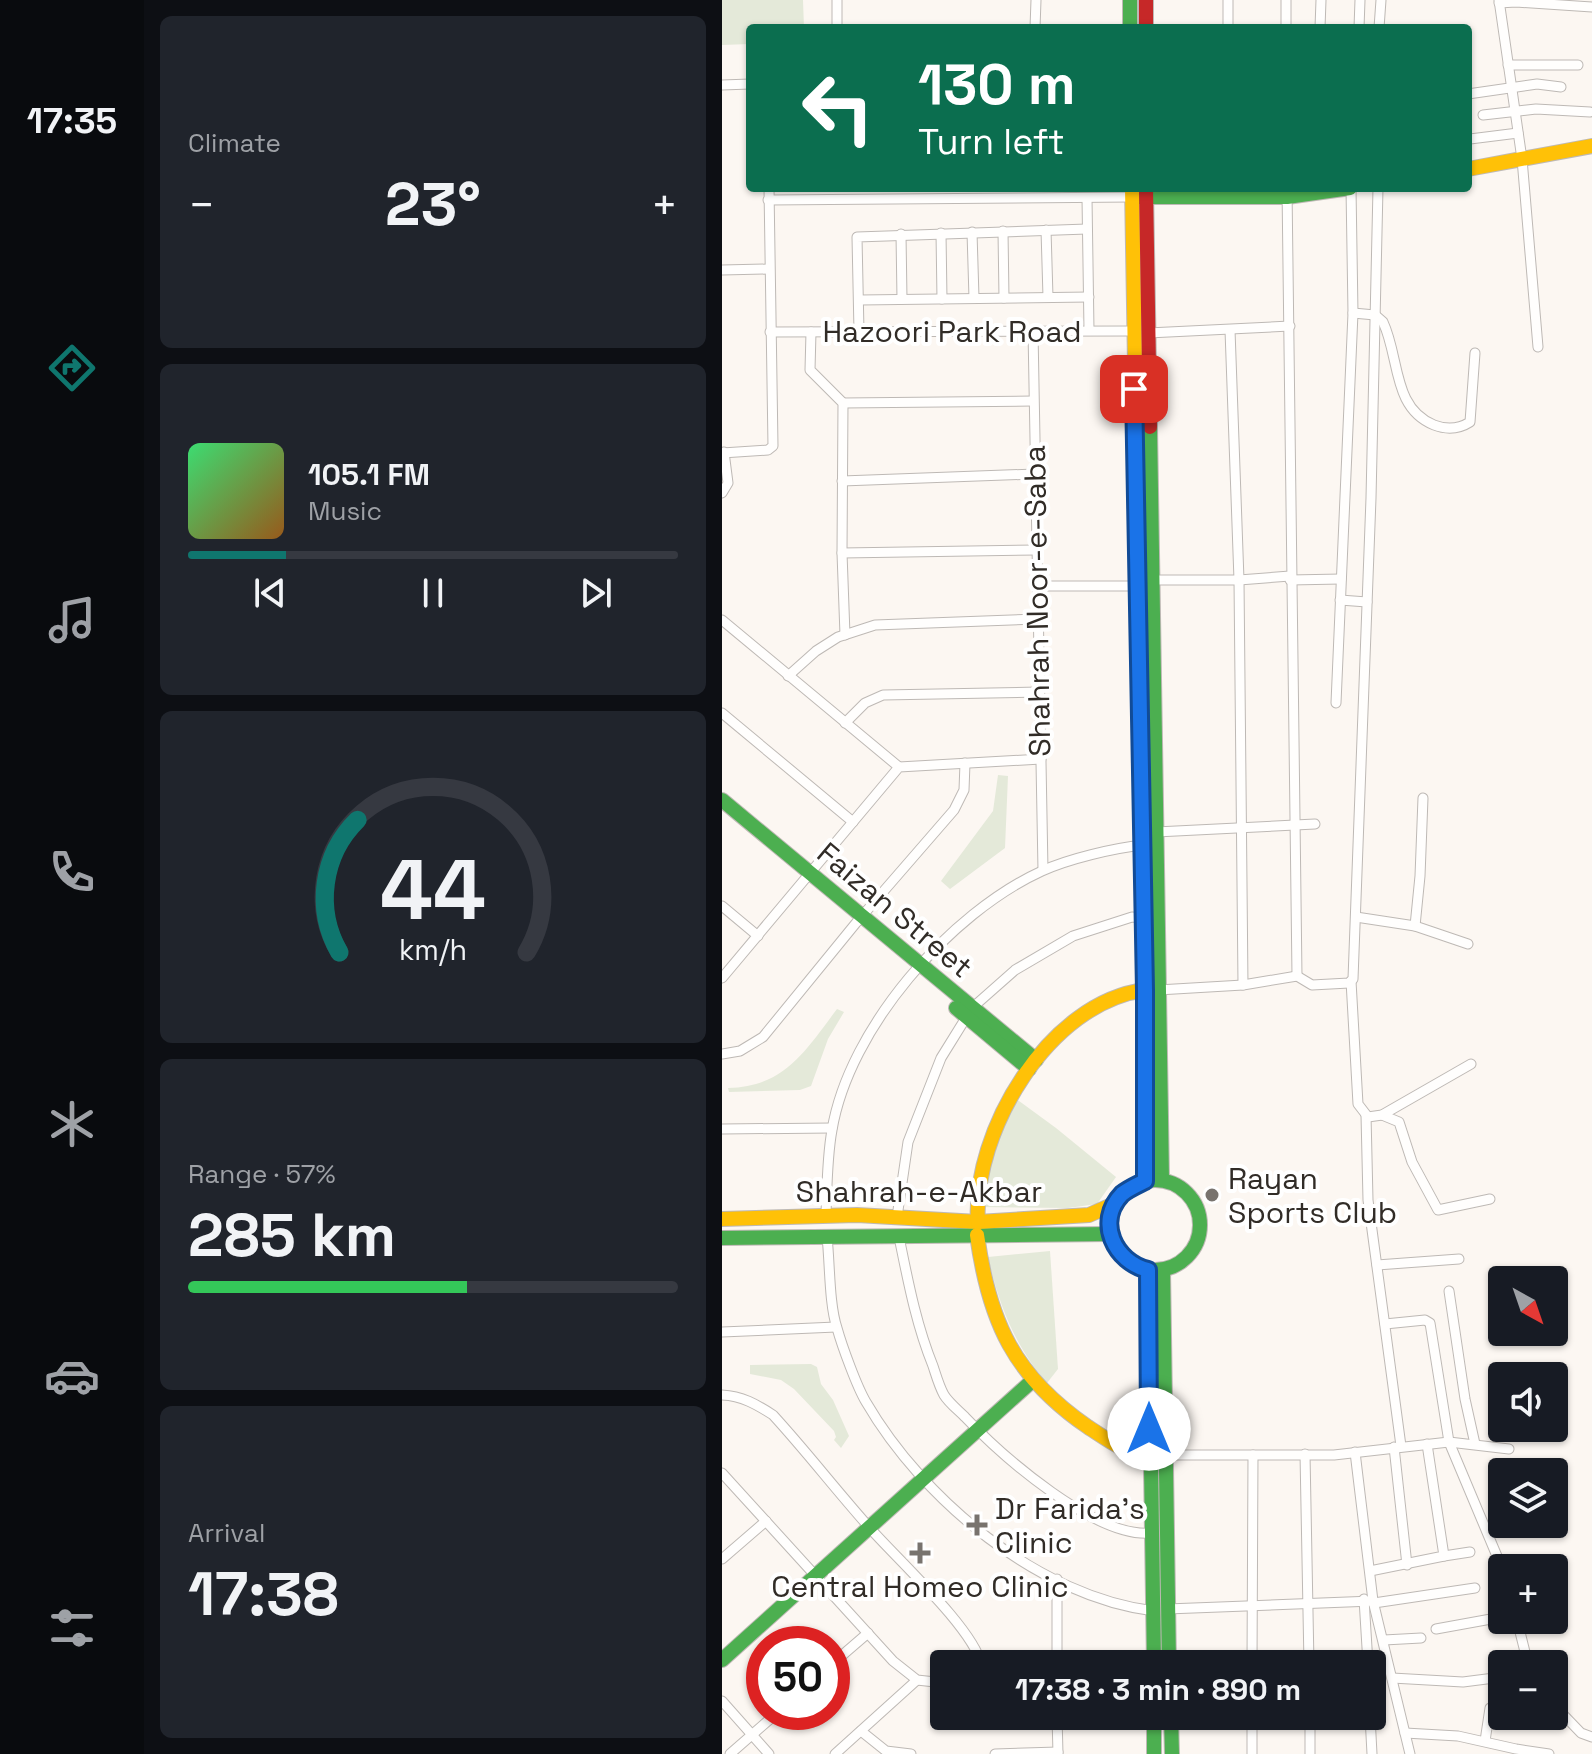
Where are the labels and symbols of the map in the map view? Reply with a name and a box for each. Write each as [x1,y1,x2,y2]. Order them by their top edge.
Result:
street label: Hazoori Park Road [822,312,1082,351]
pin [1100,355,1168,423]
street label: Shahrah Noor-e-Saba [1015,445,1059,757]
street label: Faizan Street [809,834,981,986]
place label: Rayan Sports Club [1228,1159,1397,1232]
street label: Shahrah-e-Akbar [796,1172,1042,1211]
marker: Rayan Sports Club [1203,1186,1221,1204]
north arrow [1488,1266,1568,1346]
position arrow [1107,1387,1191,1471]
place label: Dr Farida's Clinic [995,1489,1145,1562]
marker: Dr Farida's Clinic [966,1514,988,1536]
marker: Central Homeo Clinic [909,1542,931,1564]
place label: Central Homeo Clinic [771,1567,1069,1606]
speed limit sign: 50 [746,1626,850,1730]

